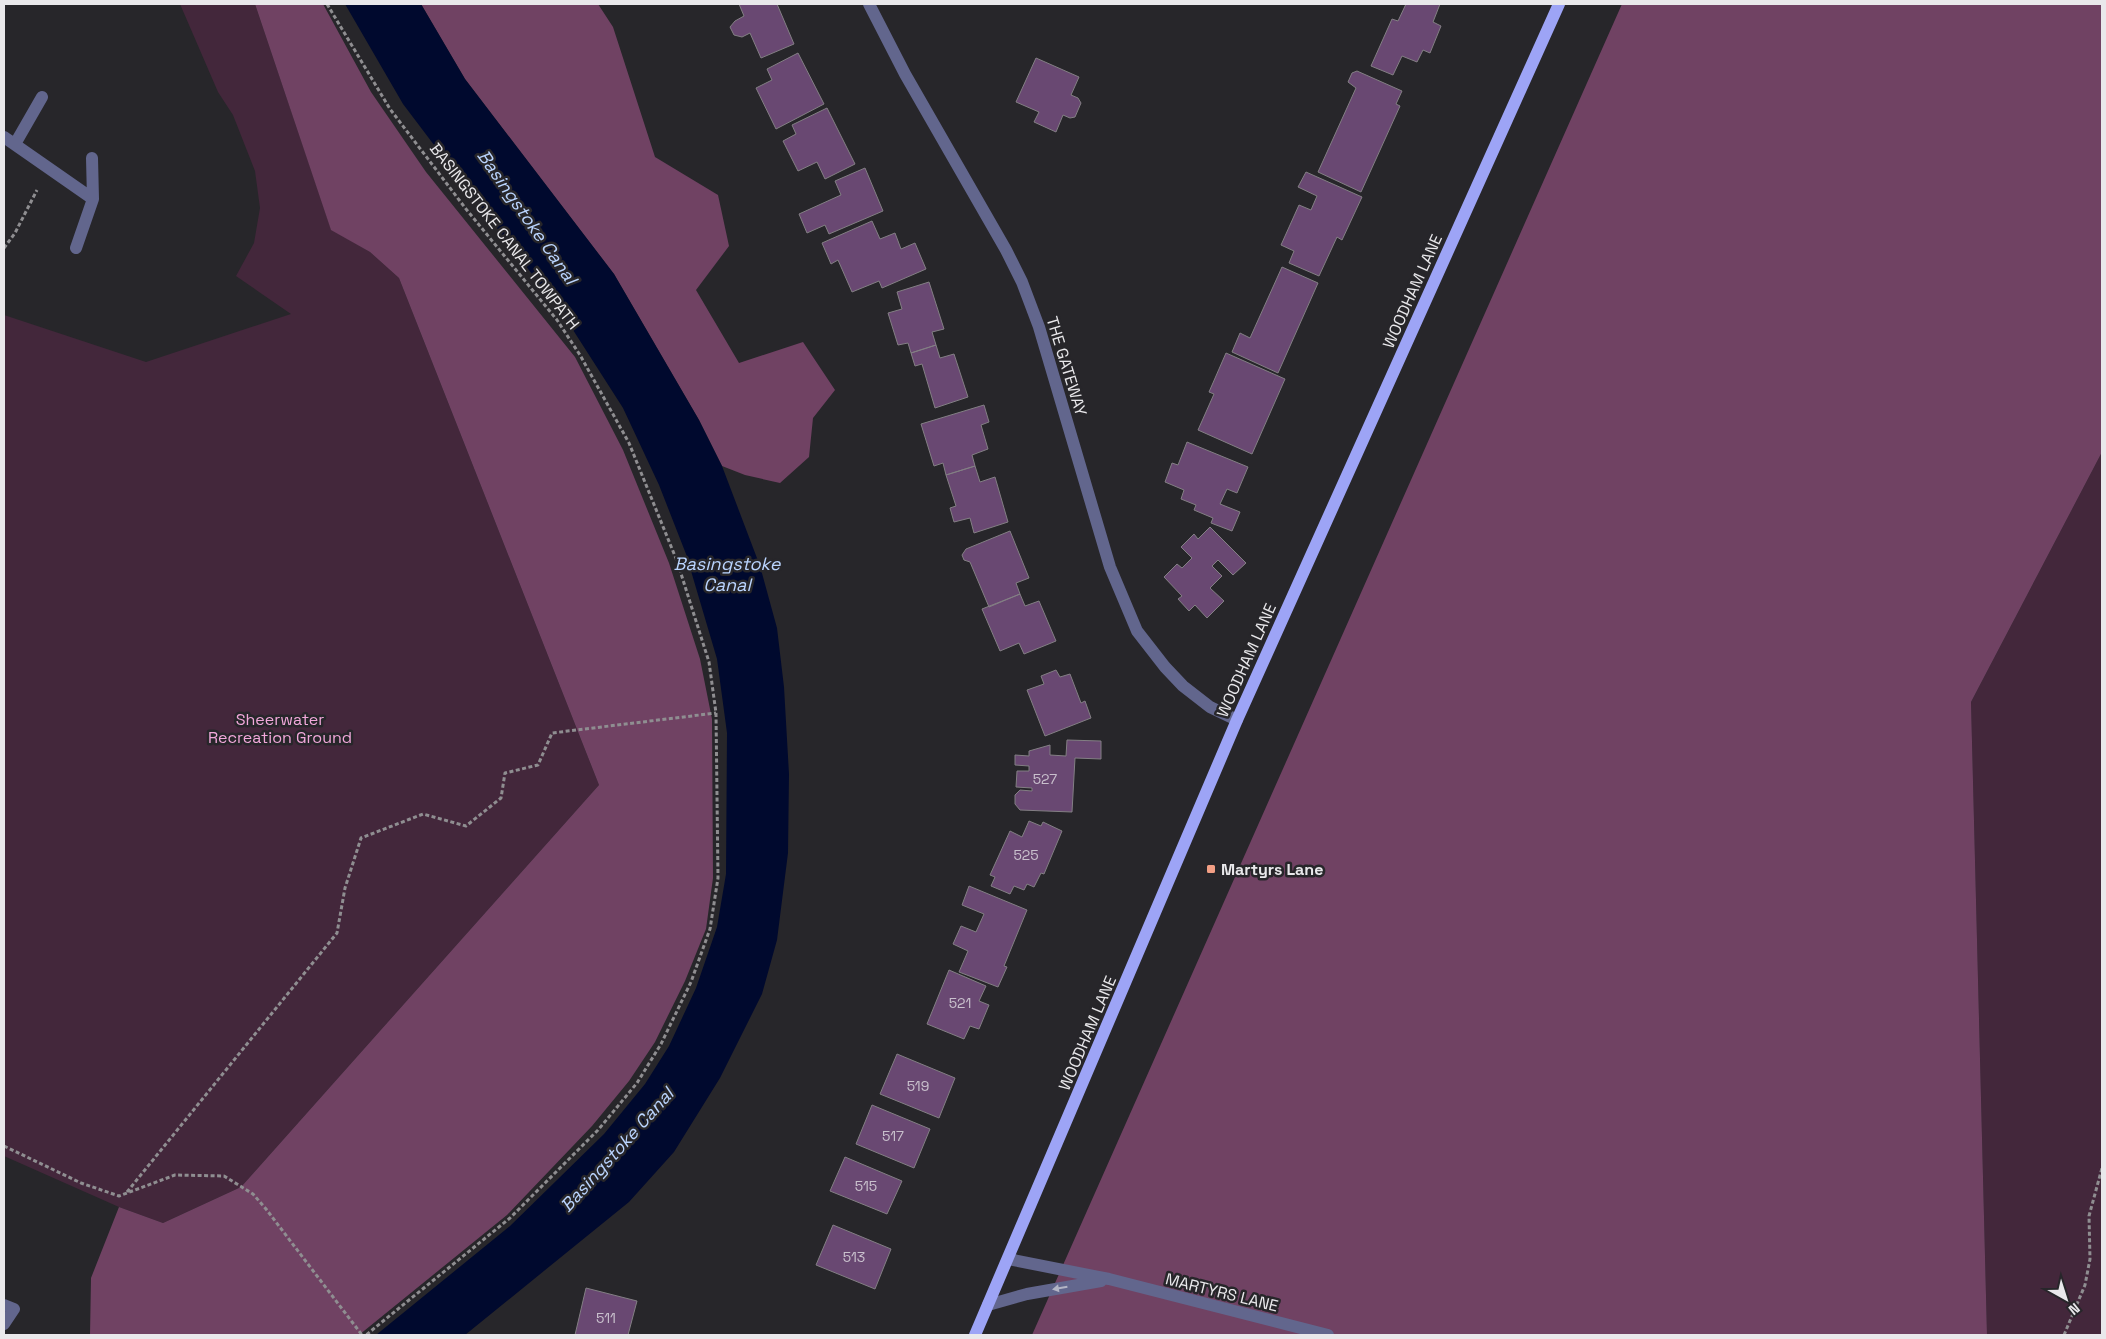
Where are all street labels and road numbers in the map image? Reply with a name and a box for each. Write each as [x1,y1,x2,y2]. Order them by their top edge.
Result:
street label: BASINGSTOKE CANAL TOWPATH [425,139,584,334]
street label: WOODHAM LANE [1378,231,1447,351]
street label: THE GATEWAY [1041,314,1092,419]
street label: WOODHAM LANE [1212,600,1281,720]
street label: WOODHAM LANE [1054,973,1121,1094]
street label: MARTYRS LANE [1163,1268,1280,1317]

